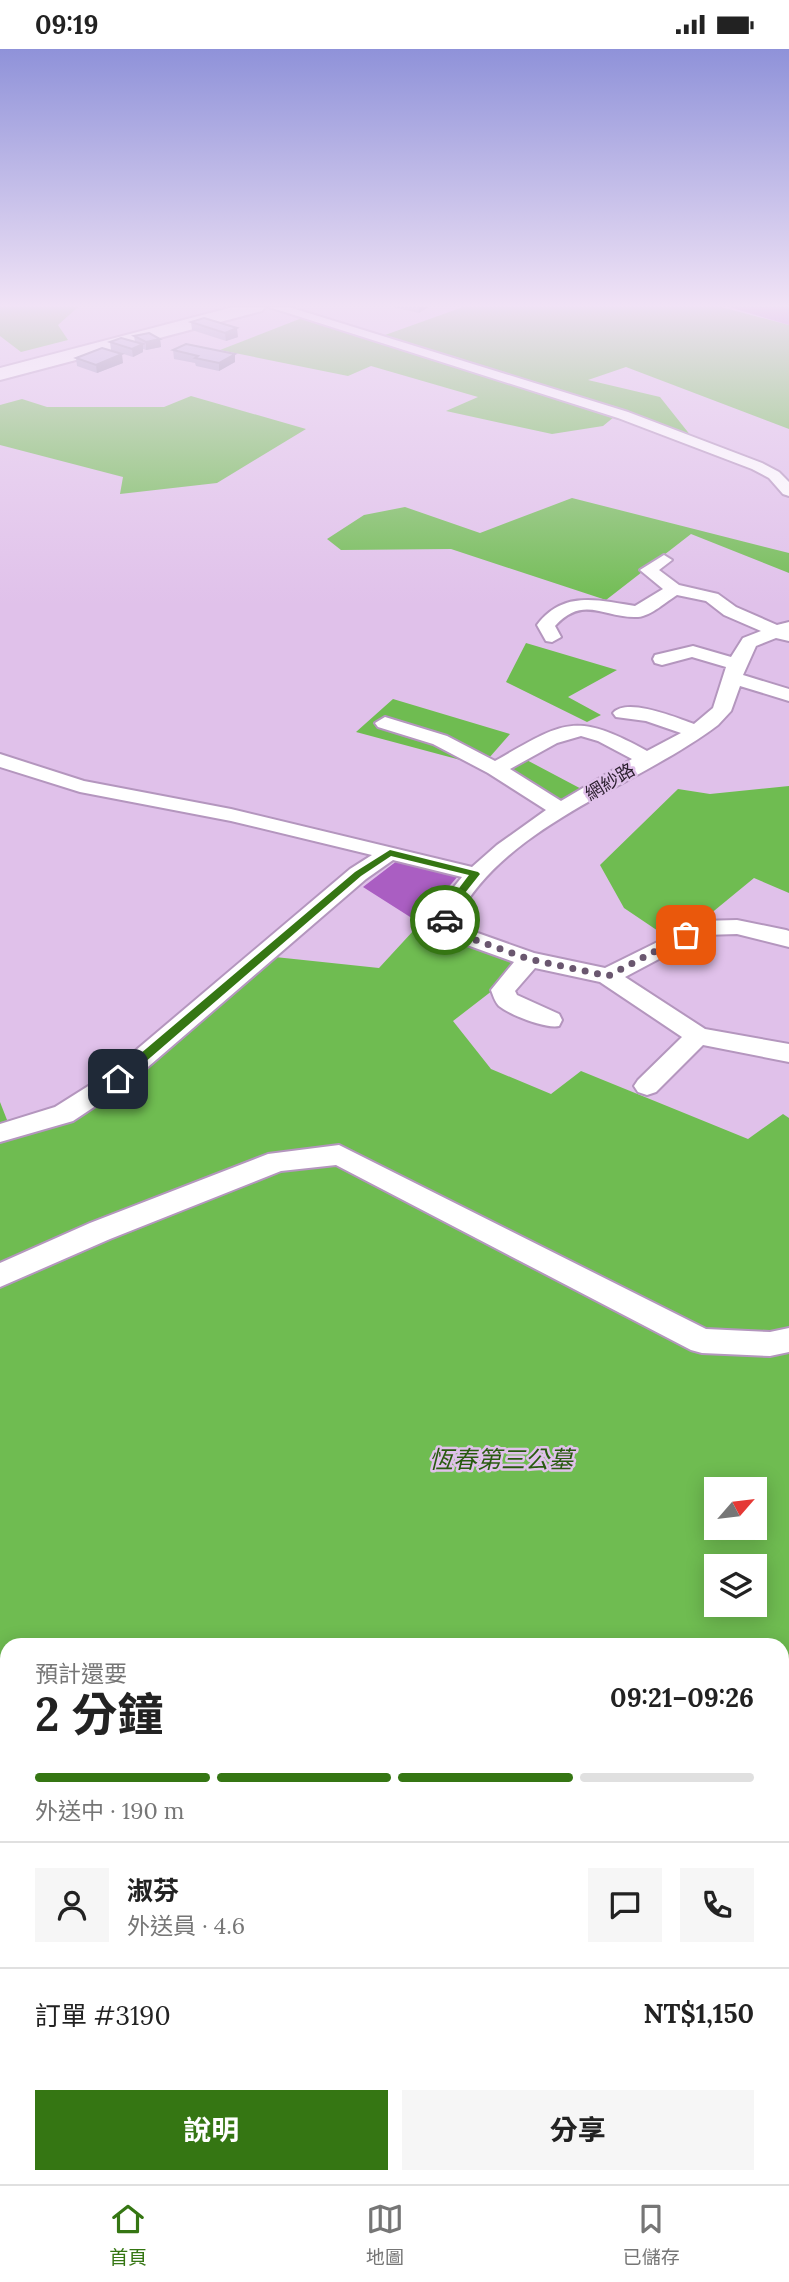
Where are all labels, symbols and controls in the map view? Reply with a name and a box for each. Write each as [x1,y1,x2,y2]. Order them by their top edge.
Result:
text: 09:19 [35,8,99,41]
street label: 網紗路 [581,758,639,805]
courier [410,885,480,955]
icon: car [426,901,464,939]
pin [656,905,716,965]
icon: bag [667,916,705,954]
pin [88,1049,148,1109]
icon: home [99,1060,137,1098]
park label: 恆春第三公墓 [429,1444,577,1475]
north arrow [704,1477,766,1540]
map controls [704,1477,767,1617]
button: layers [704,1554,767,1617]
text: 預計還要 [35,1659,127,1688]
text: 09:21–09:26 [610,1681,754,1714]
text: 2 分鐘 [35,1685,164,1744]
text: 外送中 · 190 m [35,1796,184,1825]
button: person [35,1868,109,1942]
button: chat [588,1868,662,1942]
button: phone [680,1868,754,1942]
text: 淑芬 [127,1874,179,1907]
text: 外送員 · 4.6 [127,1911,245,1940]
text: NT$1,150 [644,1997,754,2030]
text: 訂單 #3190 [35,1999,171,2032]
button: 說明 [35,2090,388,2170]
button: 分享 [402,2090,754,2170]
tab: 首頁 [109,2200,147,2269]
tab: 地圖 [366,2200,404,2269]
tab: 已儲存 [623,2200,680,2269]

